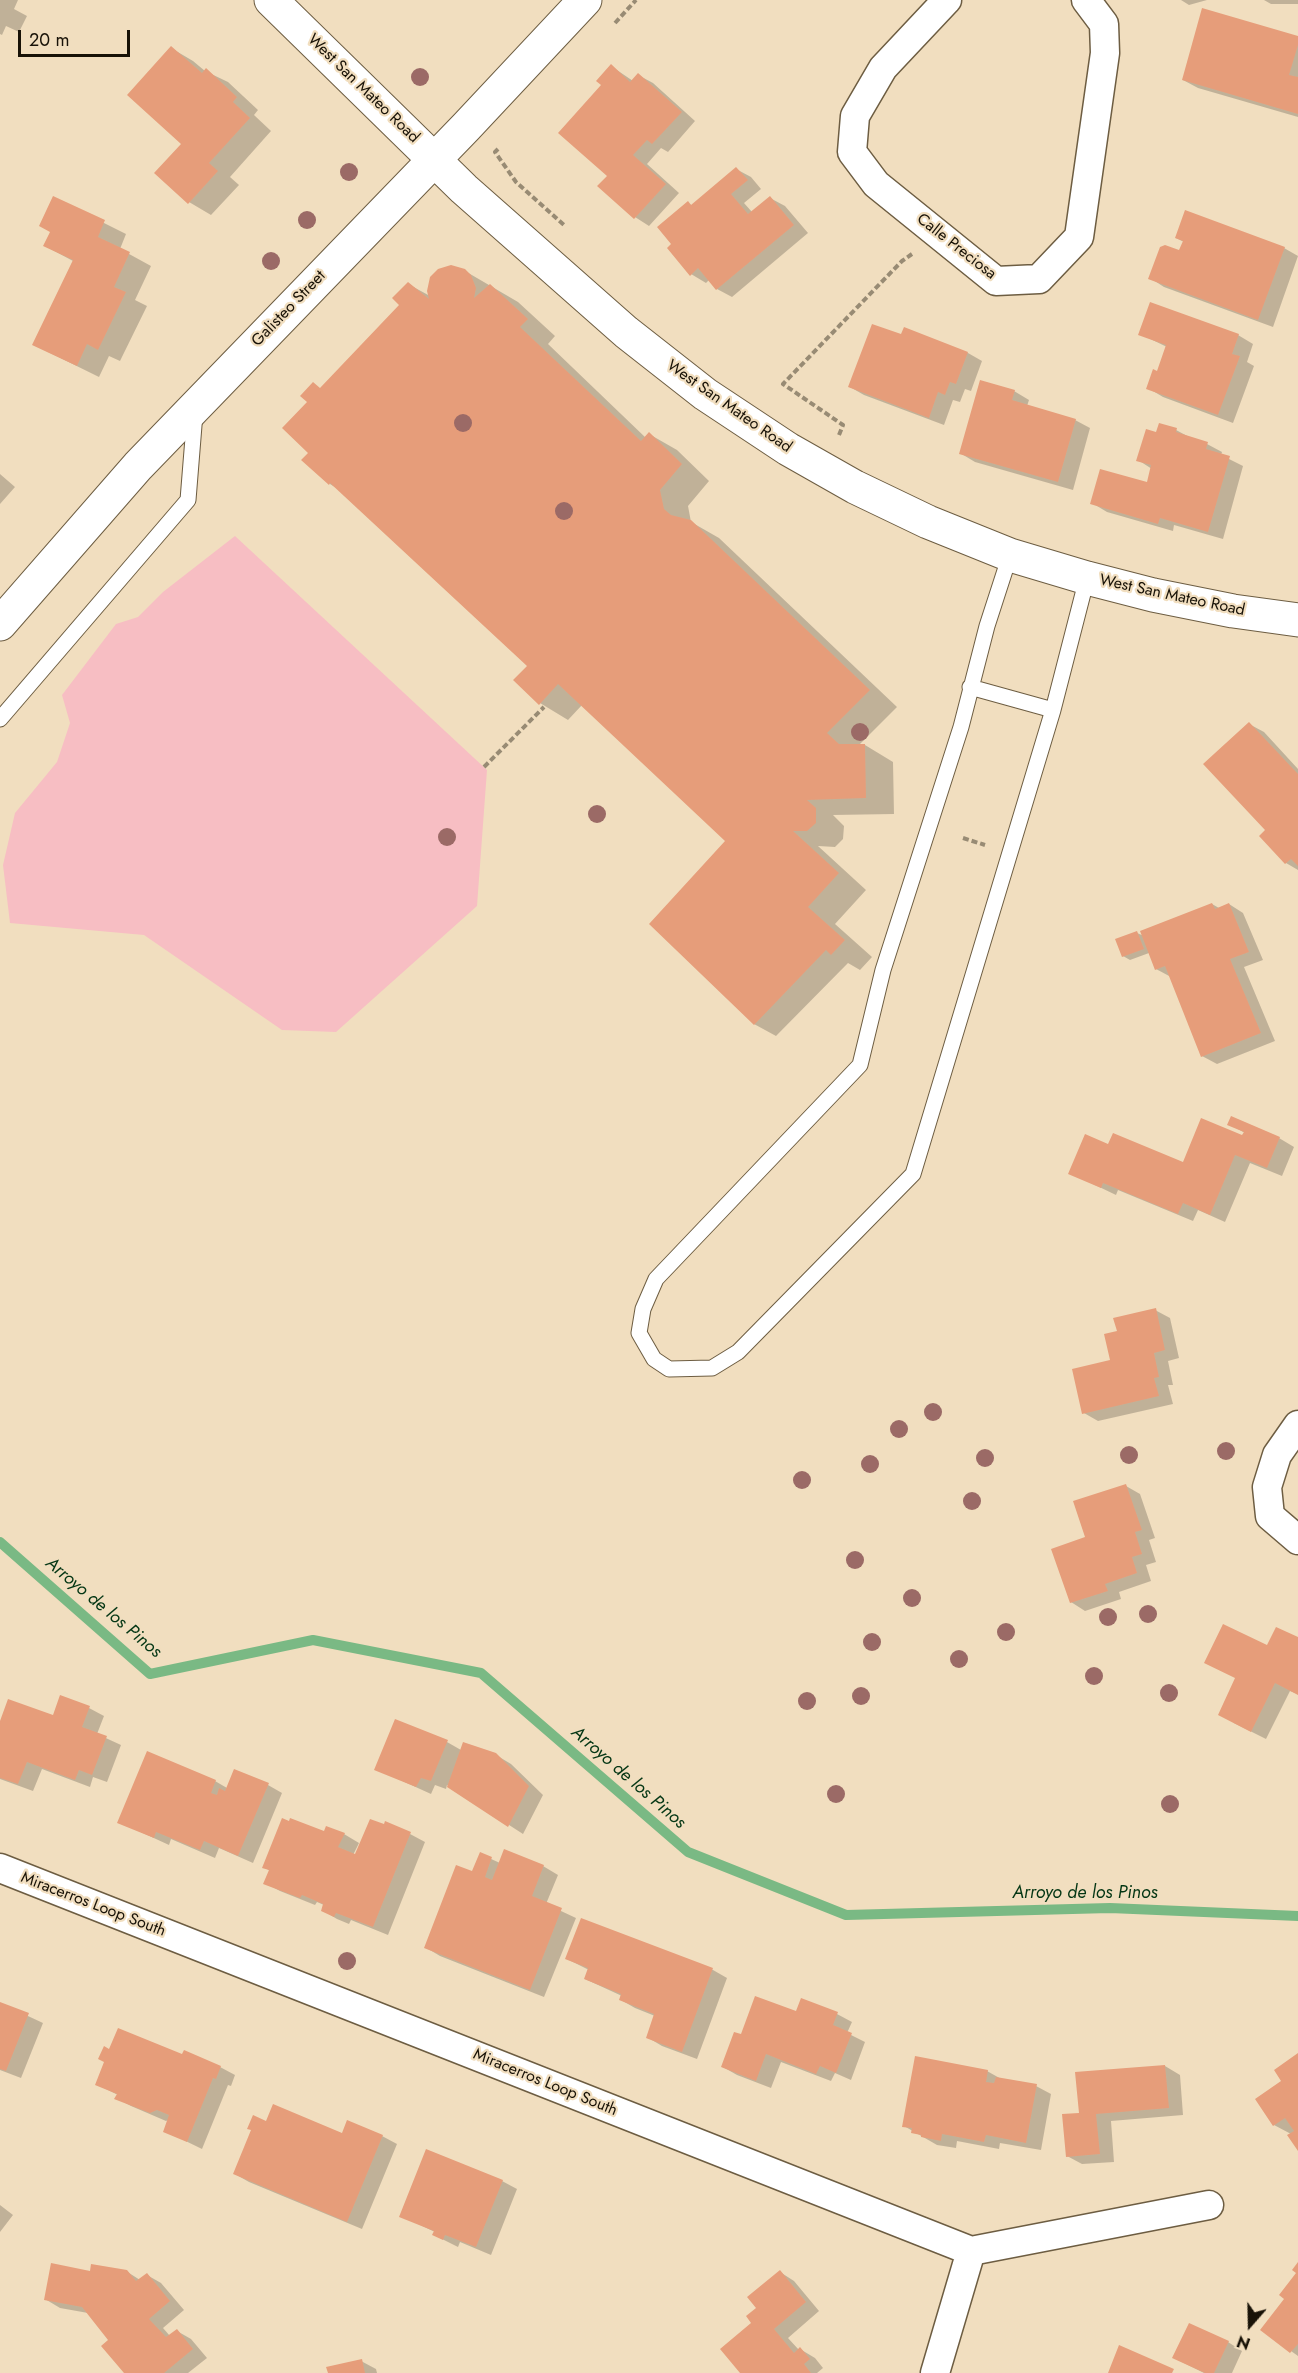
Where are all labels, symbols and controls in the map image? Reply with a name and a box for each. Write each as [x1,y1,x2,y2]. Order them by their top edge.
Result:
scale bar [21,18,134,56]
text: 20 m [29,27,69,53]
street label: West San Mateo Road [303,31,423,147]
street label: Calle Preciosa [912,210,1000,284]
street label: Galisteo Street [248,267,330,351]
street label: West San Mateo Road [663,357,795,457]
street label: West San Mateo Road [1097,571,1247,621]
water label: Arroyo de los Pinos [40,1553,166,1663]
water label: Arroyo de los Pinos [566,1722,690,1834]
street label: Miracerros Loop South [18,1869,168,1941]
water label: Arroyo de los Pinos [1012,1883,1158,1905]
street label: Miracerros Loop South [470,2045,620,2121]
north arrow [1220,2295,1280,2355]
text: N [1234,2329,1254,2355]

